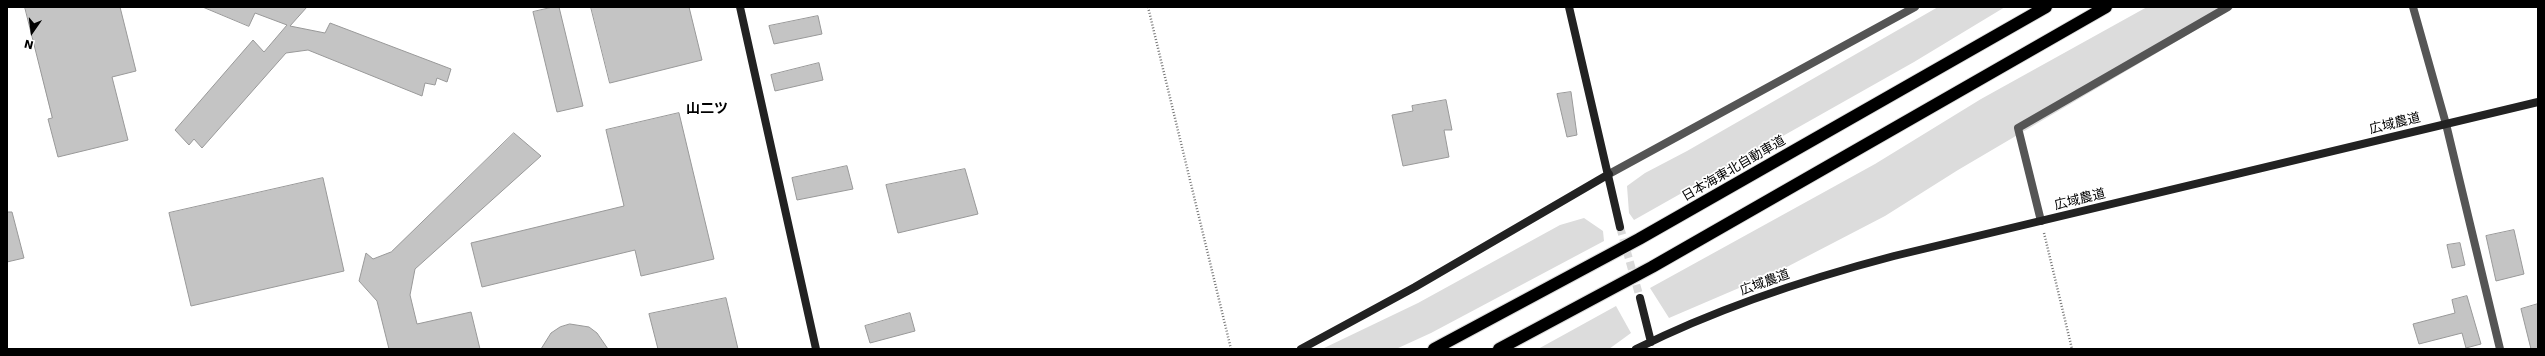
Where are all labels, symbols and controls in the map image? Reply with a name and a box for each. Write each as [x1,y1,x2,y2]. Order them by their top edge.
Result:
north arrow [12,12,52,52]
text: N [23,37,35,52]
district label: 山二ツ [686,101,728,117]
street label: 広域農道 [2368,110,2422,138]
street label: 日本海東北自動車道 [1679,133,1789,205]
street label: 広域農道 [2053,186,2107,214]
street label: 広域農道 [1738,267,1792,299]

